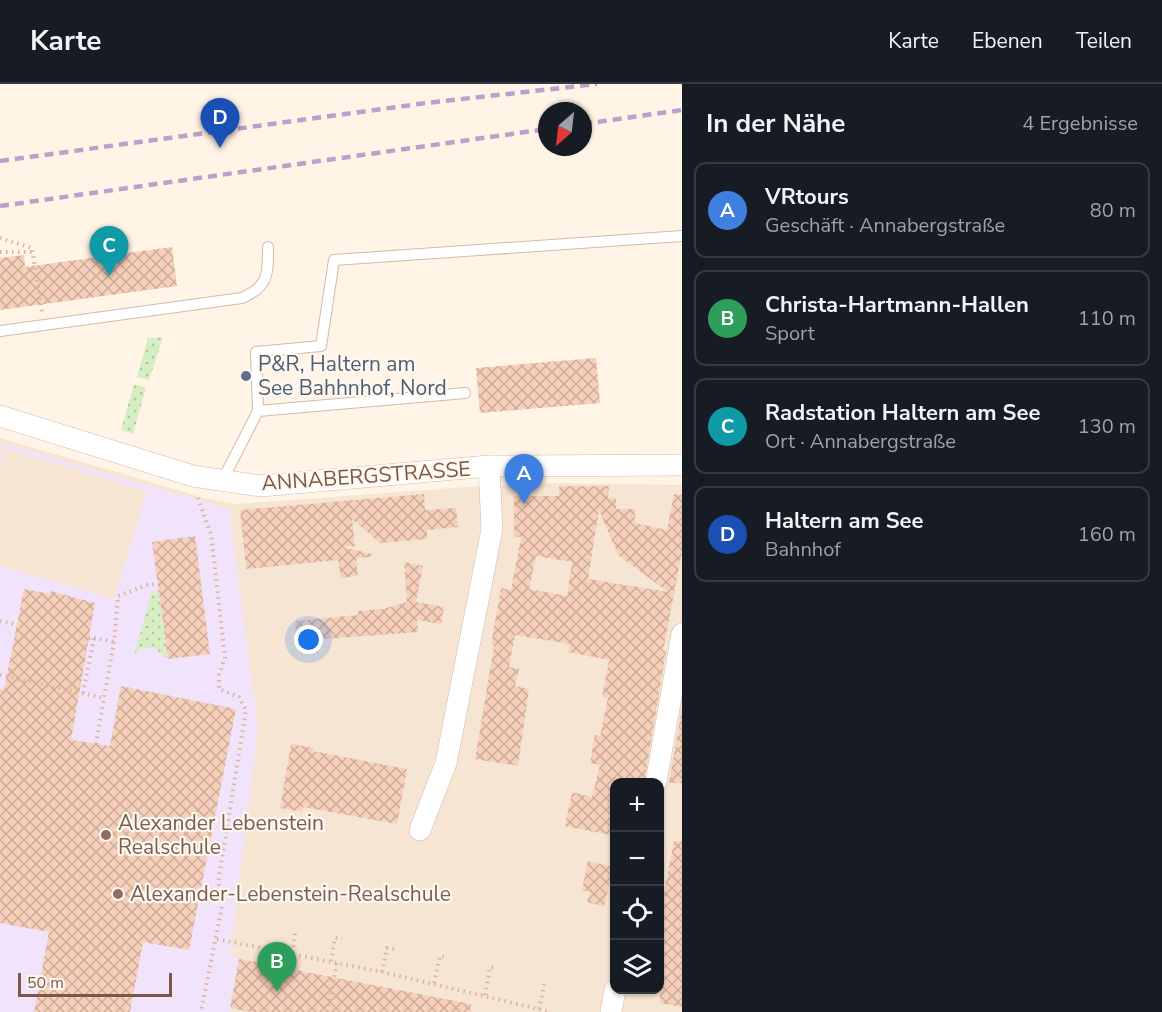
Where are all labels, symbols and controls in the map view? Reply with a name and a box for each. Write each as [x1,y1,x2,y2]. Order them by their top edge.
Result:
text: Karte [30,22,101,60]
text: Karte [888,27,939,55]
text: Ebenen [972,27,1043,55]
text: Teilen [1076,27,1132,55]
pin: D [200,98,240,148]
north arrow [538,102,592,156]
text: In der Nähe [706,106,845,141]
text: 4 Ergebnisse [1022,110,1138,137]
text: VRtours [765,182,849,212]
text: A [720,197,735,224]
text: 80 m [1090,197,1136,224]
text: Geschäft · Annabergstraße [765,212,1005,239]
pin: C [90,226,128,276]
text: Christa-Hartmann-Hallen [765,290,1029,320]
text: B [721,305,734,332]
text: 110 m [1078,305,1136,332]
text: Sport [765,320,815,347]
place label: P&R, Haltern am See Bahhnhof, Nord [258,350,447,402]
marker: P&R, Haltern am See Bahhnhof, Nord [239,369,253,383]
text: Radstation Haltern am See [765,398,1040,428]
text: C [721,413,734,440]
text: 130 m [1078,413,1136,440]
text: Ort · Annabergstraße [765,428,956,455]
pin: A [504,454,544,504]
street label: ANNABERGSTRASSE [260,455,472,497]
text: Haltern am See [765,506,923,536]
text: D [720,521,735,548]
text: 160 m [1078,521,1136,548]
text: Bahnhof [765,536,841,563]
your location [294,625,323,654]
map controls [610,778,664,994]
button: + [610,778,664,832]
place label: Alexander Lebenstein Realschule [118,809,324,861]
marker: Alexander Lebenstein Realschule [99,828,113,842]
button: − [610,832,664,886]
place label: Alexander-Lebenstein-Realschule [130,880,451,908]
button: locate [610,886,664,940]
marker: Alexander-Lebenstein-Realschule [111,887,125,901]
button: layers [610,940,664,994]
pin: B [258,942,296,992]
scale bar [18,970,172,998]
text: 50 m [27,972,64,994]

